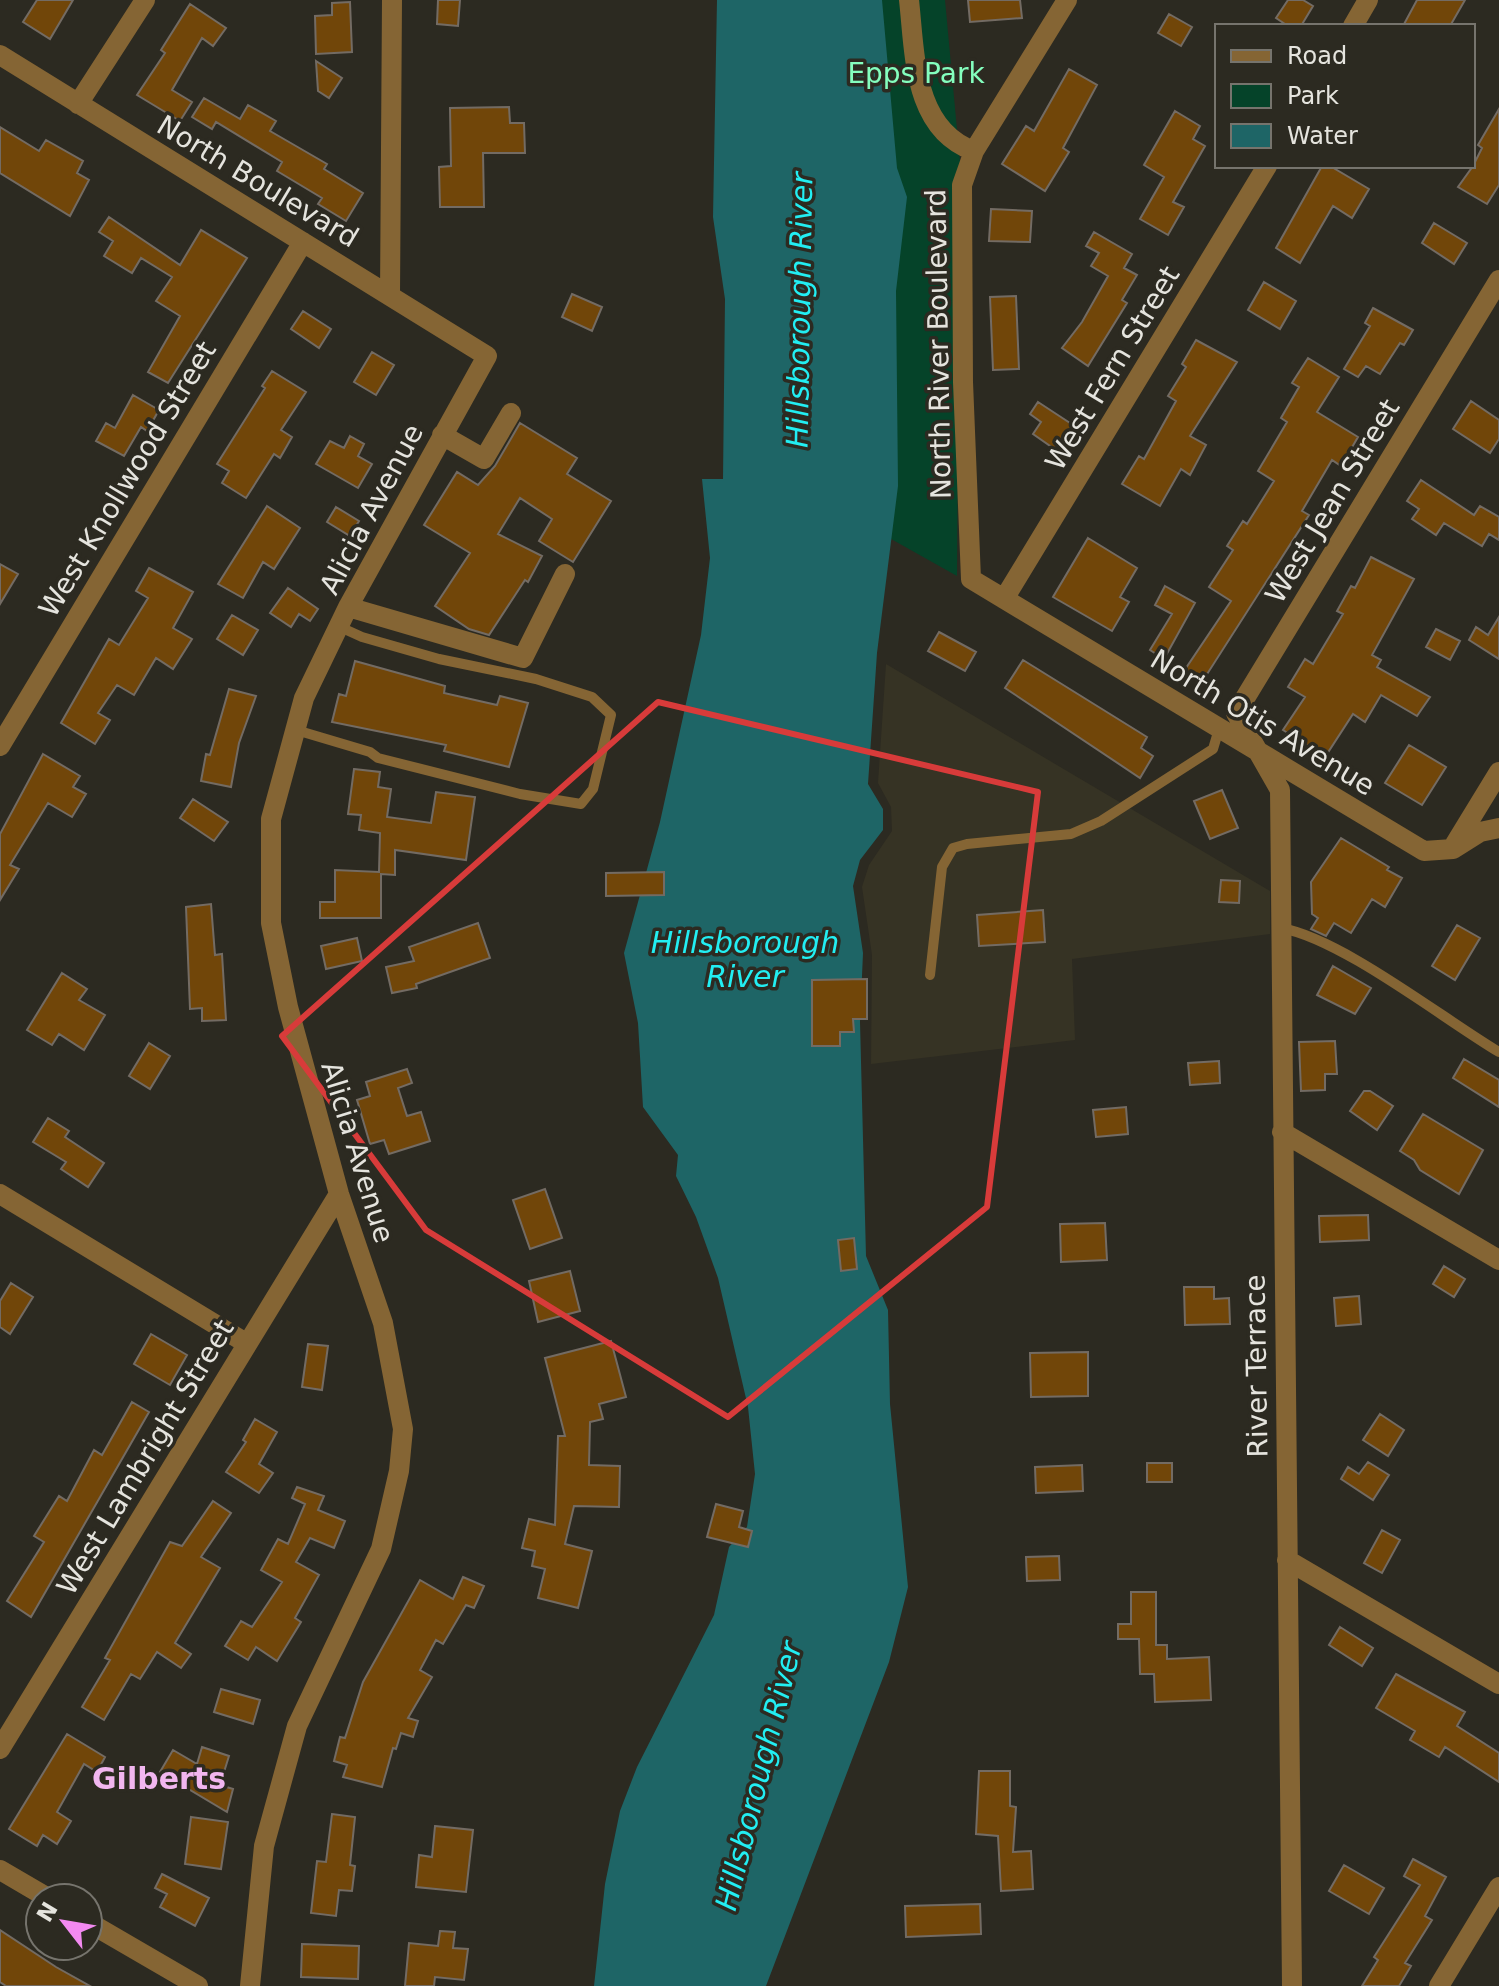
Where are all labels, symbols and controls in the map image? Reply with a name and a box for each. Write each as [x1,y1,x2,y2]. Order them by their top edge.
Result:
legend [1215,24,1475,168]
text: Road [1287,42,1347,70]
park label: Epps Park [847,57,985,90]
text: Park [1287,82,1339,110]
street label: North Boulevard [151,108,364,254]
text: Water [1287,122,1358,150]
water label: Hillsborough River [780,170,819,448]
street label: North River Boulevard [919,189,958,499]
street label: West Fern Street [1038,260,1186,476]
street label: West Knollwood Street [32,336,223,623]
street label: West Jean Street [1259,393,1406,609]
street label: Alicia Avenue [313,418,430,600]
street label: North Otis Avenue [1145,642,1381,802]
water label: Hillsborough River [651,925,839,994]
street label: Alicia Avenue [314,1057,401,1247]
street label: River Terrace [1238,1274,1275,1458]
street label: West Lambright Street [50,1314,241,1601]
water label: Hillsborough River [708,1636,809,1914]
district label: Gilberts [92,1761,226,1796]
north arrow [24,1882,104,1962]
text: N [32,1898,63,1926]

